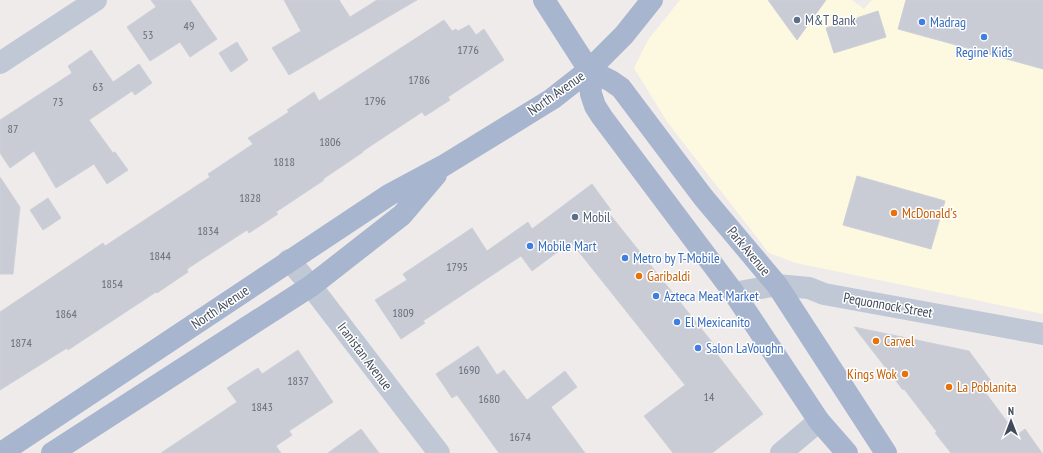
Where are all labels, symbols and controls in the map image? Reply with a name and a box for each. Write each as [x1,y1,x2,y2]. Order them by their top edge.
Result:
place label: M&T Bank [805,11,856,29]
place label: Madrag [930,13,966,31]
marker: M&T Bank [792,15,802,25]
marker: Madrag [917,17,927,27]
house number: 49 [184,18,194,33]
house number: 53 [143,27,153,42]
marker: Regine Kids [979,32,989,42]
house number: 1776 [457,42,479,57]
place label: Regine Kids [956,43,1013,61]
street label: North Avenue [524,67,588,119]
house number: 1786 [408,72,430,87]
house number: 63 [93,79,103,94]
house number: 1796 [364,93,386,108]
house number: 73 [53,94,63,109]
house number: 87 [8,121,18,136]
house number: 1806 [319,134,341,149]
house number: 1818 [273,154,295,169]
house number: 1828 [239,190,261,205]
place label: McDonald's [902,204,957,222]
place label: Mobil [583,208,611,226]
marker: McDonald's [889,208,899,218]
marker: Mobil [570,212,580,222]
house number: 1834 [197,223,219,238]
street label: Park Avenue [723,223,775,279]
place label: Mobile Mart [538,237,597,255]
marker: Mobile Mart [525,241,535,251]
house number: 1844 [149,248,171,263]
place label: Metro by T-Mobile [633,249,720,267]
marker: Metro by T-Mobile [620,253,630,263]
house number: 1795 [446,259,468,274]
place label: Garibaldi [647,267,690,285]
marker: Garibaldi [634,271,644,281]
house number: 1854 [101,276,123,291]
street label: North Avenue [188,281,252,333]
place label: Azteca Meat Market [664,287,759,305]
street label: Pequonnock Street [842,288,934,322]
marker: Azteca Meat Market [651,291,661,301]
house number: 1809 [392,305,414,320]
house number: 1864 [55,306,77,321]
place label: El Mexicanito [685,313,750,331]
marker: El Mexicanito [672,317,682,327]
street label: Iranistan Avenue [334,319,396,394]
place label: Carvel [884,332,915,350]
house number: 1874 [10,335,32,350]
marker: Carvel [871,336,881,346]
place label: Salon LaVoughn [706,339,784,357]
marker: Salon LaVoughn [693,343,703,353]
house number: 1690 [458,362,480,377]
place label: Kings Wok [847,365,898,383]
marker: Kings Wok [900,369,910,379]
house number: 1837 [287,373,309,388]
place label: La Poblanita [957,378,1017,396]
marker: La Poblanita [944,382,954,392]
house number: 14 [704,389,715,404]
house number: 1680 [478,391,500,406]
house number: 1843 [251,399,273,414]
north arrow [991,401,1031,441]
text: N [1008,404,1014,418]
house number: 1674 [509,429,531,444]

